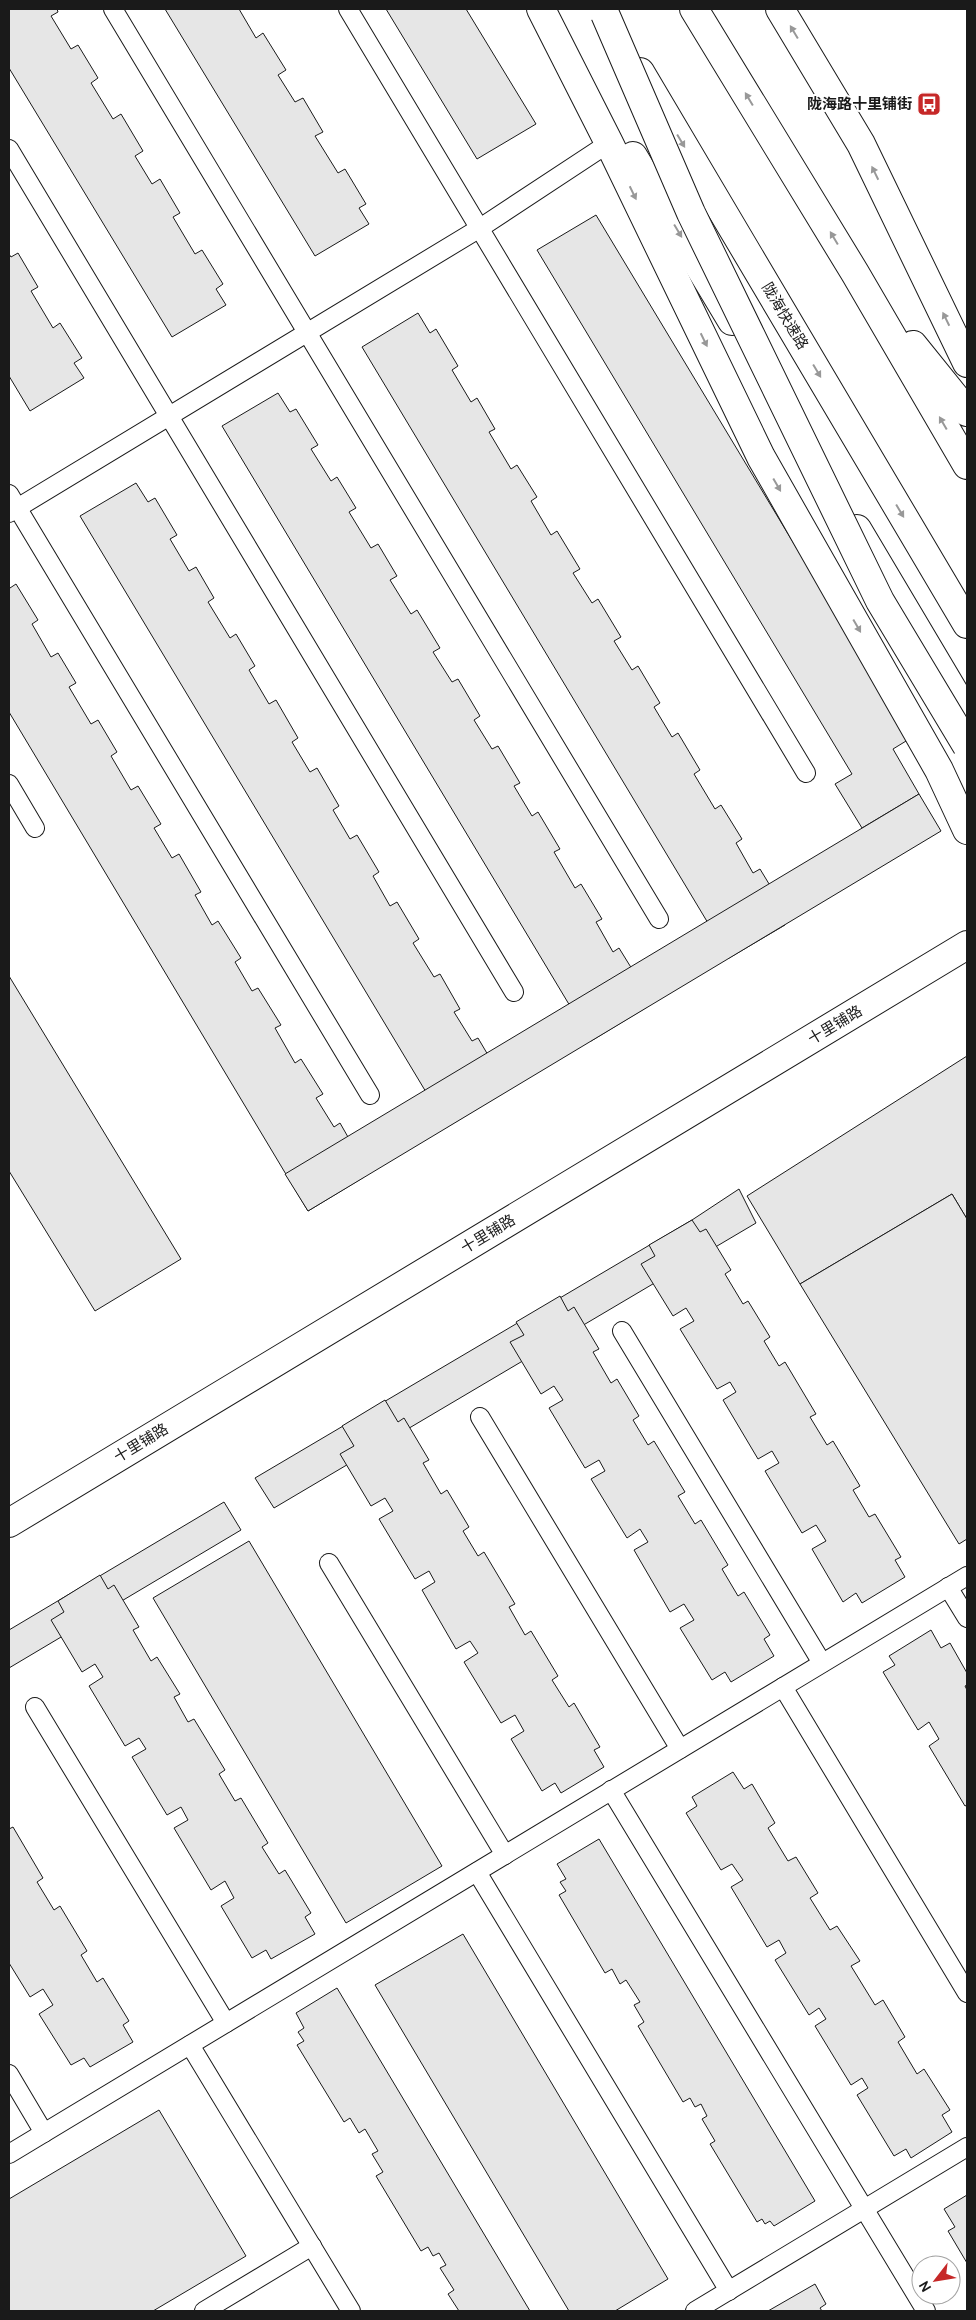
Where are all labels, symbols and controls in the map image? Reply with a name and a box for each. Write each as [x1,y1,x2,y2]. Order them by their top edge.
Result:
one-way arrow [790,26,799,39]
bus stop icon: 陇海路十里铺街 [916,91,942,117]
one-way arrow [745,92,754,105]
place label: 陇海路十里铺街 [807,95,912,113]
one-way arrow [676,134,685,147]
one-way arrow [871,166,879,180]
one-way arrow [630,186,638,200]
one-way arrow [673,224,682,237]
one-way arrow [829,231,838,244]
street label: 陇海快速路 [758,279,812,353]
one-way arrow [942,312,950,327]
one-way arrow [700,333,708,347]
one-way arrow [813,364,822,377]
one-way arrow [938,416,947,429]
one-way arrow [772,478,781,492]
one-way arrow [896,504,905,517]
one-way arrow [853,619,861,634]
street label: 十里铺路 [805,1002,865,1048]
street label: 十里铺路 [458,1211,518,1257]
street label: 十里铺路 [111,1420,171,1466]
north arrow [911,2255,961,2305]
text: N [915,2278,935,2296]

